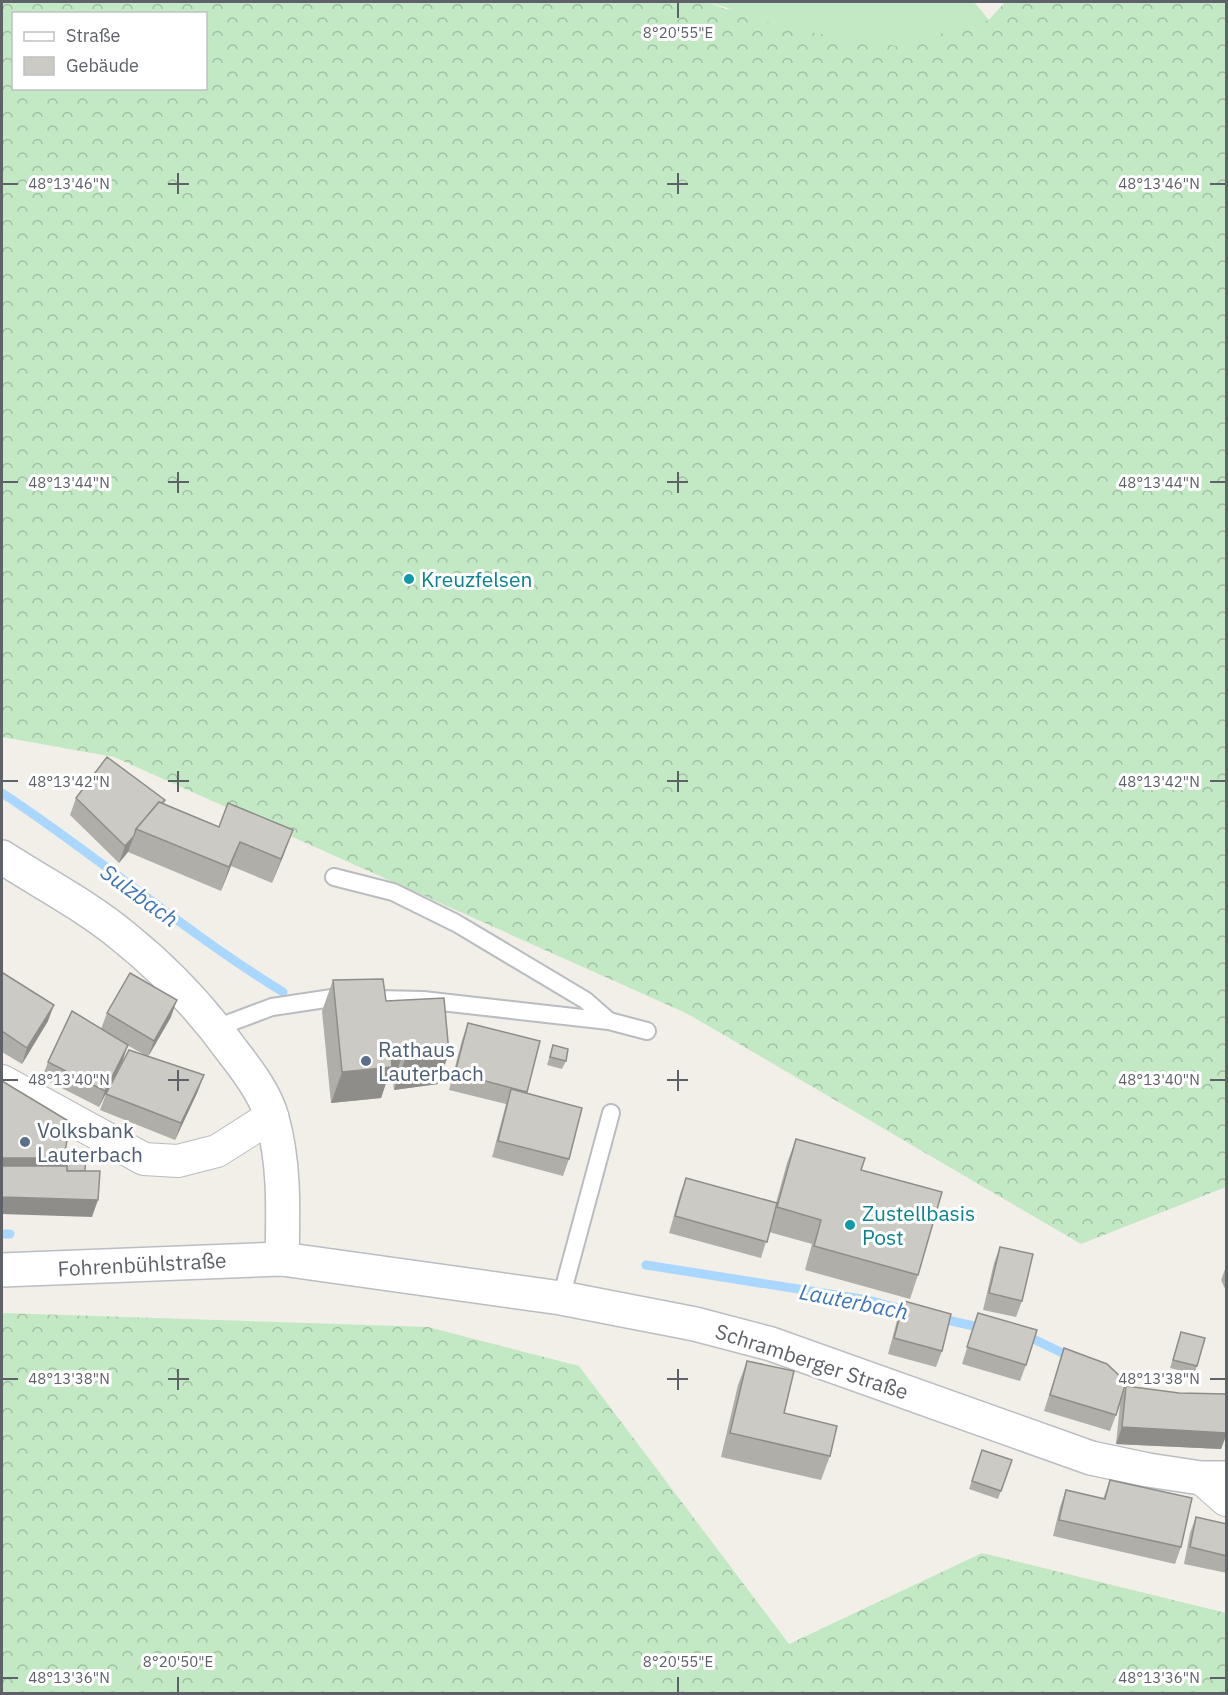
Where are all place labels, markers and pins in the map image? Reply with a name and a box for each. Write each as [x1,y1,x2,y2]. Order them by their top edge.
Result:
place label: Kreuzfelsen [421,565,533,593]
marker: Kreuzfelsen [402,572,416,586]
place label: Rathaus Lauterbach [378,1035,484,1087]
marker: Rathaus Lauterbach [359,1054,373,1068]
place label: Volksbank Lauterbach [37,1116,143,1168]
marker: Volksbank Lauterbach [18,1135,32,1149]
place label: Zustellbasis Post [862,1199,975,1251]
marker: Zustellbasis Post [843,1218,857,1232]

